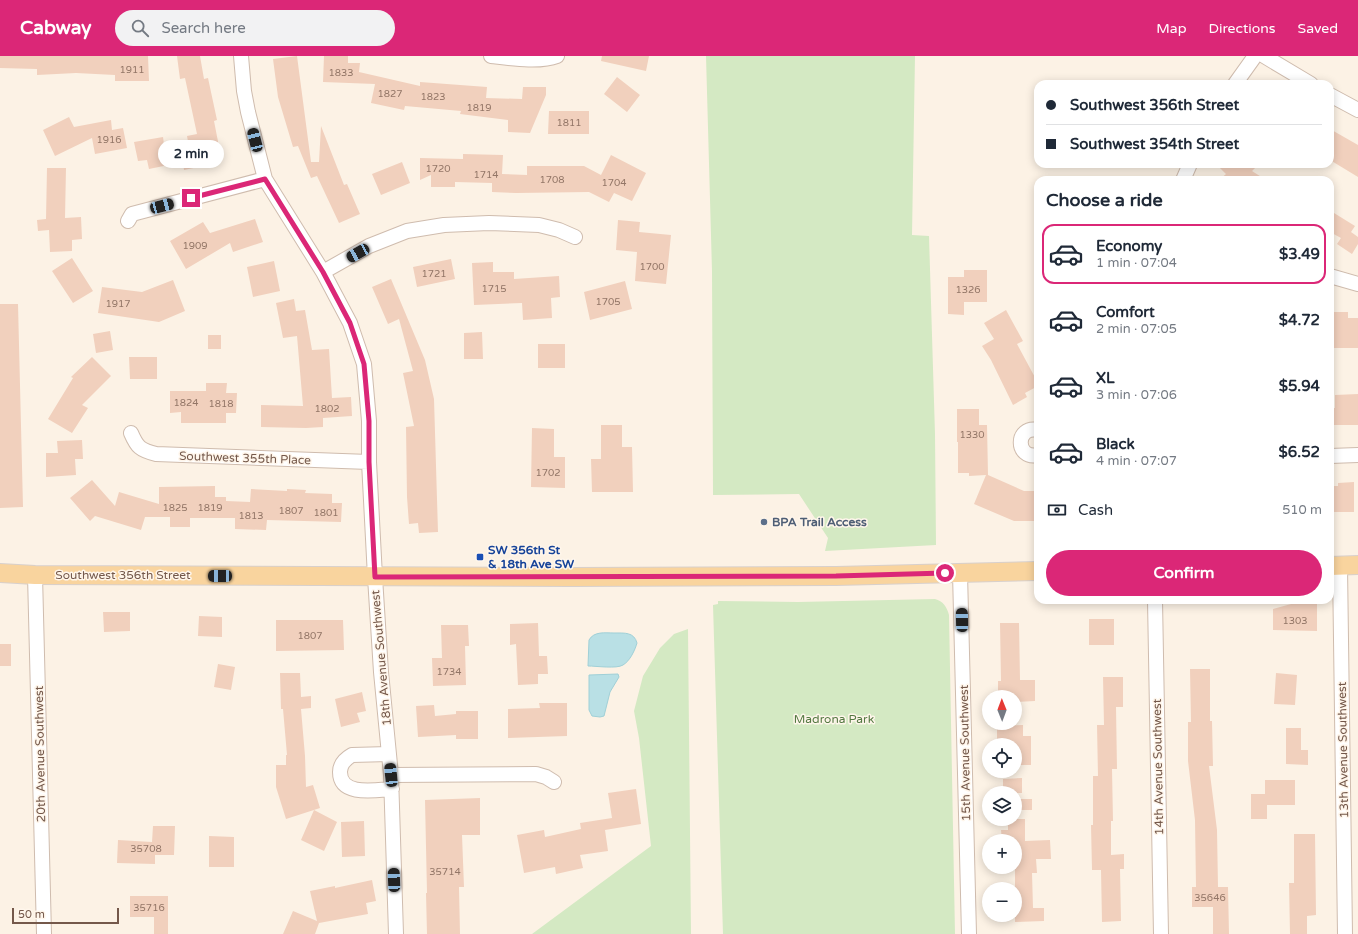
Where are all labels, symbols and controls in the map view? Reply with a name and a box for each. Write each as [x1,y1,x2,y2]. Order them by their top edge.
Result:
search box [115,10,395,46]
text: Cabway [20,17,91,39]
icon: search [129,17,151,39]
text: Search here [161,19,246,37]
text: Map [1156,20,1187,37]
text: Directions [1209,20,1276,37]
text: Saved [1298,20,1338,37]
house number: 1911 [119,64,145,76]
house number: 1833 [328,67,354,79]
house number: 1827 [377,88,403,100]
house number: 1823 [420,91,446,103]
text: Southwest 356th Street [1070,96,1239,114]
house number: 1819 [466,102,492,114]
house number: 1811 [556,117,582,129]
car [246,127,264,153]
house number: 1916 [96,134,122,146]
text: Southwest 354th Street [1070,135,1239,153]
callout: 2 min [158,140,224,168]
text: 2 min [174,146,208,162]
house number: 1720 [425,163,451,175]
house number: 1714 [473,169,499,181]
house number: 1708 [539,174,565,186]
house number: 1704 [601,177,627,189]
route end [182,189,200,207]
text: Choose a ride [1046,189,1163,211]
car [149,197,175,215]
icon: car [1048,236,1084,272]
text: Economy [1096,237,1162,255]
house number: 1909 [182,240,208,252]
car [345,242,371,264]
text: $3.49 [1279,245,1320,263]
text: 1 min · 07:04 [1096,255,1177,271]
house number: 1700 [639,261,665,273]
house number: 1721 [421,268,447,280]
house number: 1715 [481,283,507,295]
house number: 1326 [955,284,981,296]
house number: 1705 [595,296,621,308]
house number: 1917 [105,298,131,310]
icon: car [1048,302,1084,338]
text: Comfort [1096,303,1155,321]
text: $4.72 [1279,311,1320,329]
text: 2 min · 07:05 [1096,321,1177,337]
icon: car [1048,368,1084,404]
text: XL [1096,369,1115,387]
text: $5.94 [1279,377,1320,395]
text: 3 min · 07:06 [1096,387,1177,403]
house number: 1824 [173,397,199,409]
house number: 1818 [208,398,234,410]
house number: 1802 [314,403,340,415]
house number: 1330 [959,429,985,441]
icon: car [1048,434,1084,470]
text: Black [1096,435,1135,453]
text: $6.52 [1279,443,1320,461]
street label: Southwest 355th Place [179,449,311,467]
text: 4 min · 07:07 [1096,453,1177,469]
house number: 1702 [535,467,561,479]
icon: cash [1046,499,1068,521]
text: Cash [1078,501,1113,519]
house number: 1825 [162,502,188,514]
house number: 1819 [197,502,223,514]
text: 510 m [1282,502,1322,518]
house number: 1807 [278,505,304,517]
house number: 1801 [313,507,339,519]
house number: 1813 [238,510,264,522]
place label: BPA Trail Access [772,515,867,529]
marker: BPA Trail Access [759,517,769,527]
place label: SW 356th St & 18th Ave SW [488,543,575,571]
button: Confirm [1046,550,1322,596]
marker: SW 356th St & 18th Ave SW [475,552,485,562]
route start [936,564,954,582]
street label: Southwest 356th Street [55,568,191,582]
car [208,570,232,582]
street label: 18th Avenue Southwest [368,589,394,727]
car [956,608,968,632]
house number: 1303 [1282,615,1308,627]
house number: 1807 [297,630,323,642]
house number: 1734 [436,666,462,678]
street label: 13th Avenue Southwest [1335,681,1351,818]
street label: 15th Avenue Southwest [957,684,973,821]
street label: 20th Avenue Southwest [32,685,48,822]
north arrow [982,690,1022,730]
map controls [982,690,1022,922]
street label: 14th Avenue Southwest [1150,698,1166,835]
park label: Madrona Park [794,712,875,726]
button: locate [982,738,1022,778]
car [384,762,398,788]
button: layers [982,786,1022,826]
button: + [982,834,1022,874]
house number: 35708 [130,843,162,855]
house number: 35714 [429,866,461,878]
car [388,868,400,892]
button: − [982,882,1022,922]
house number: 35646 [1194,892,1226,904]
house number: 35716 [133,902,165,914]
scale bar [12,906,119,925]
text: 50 m [18,908,45,921]

